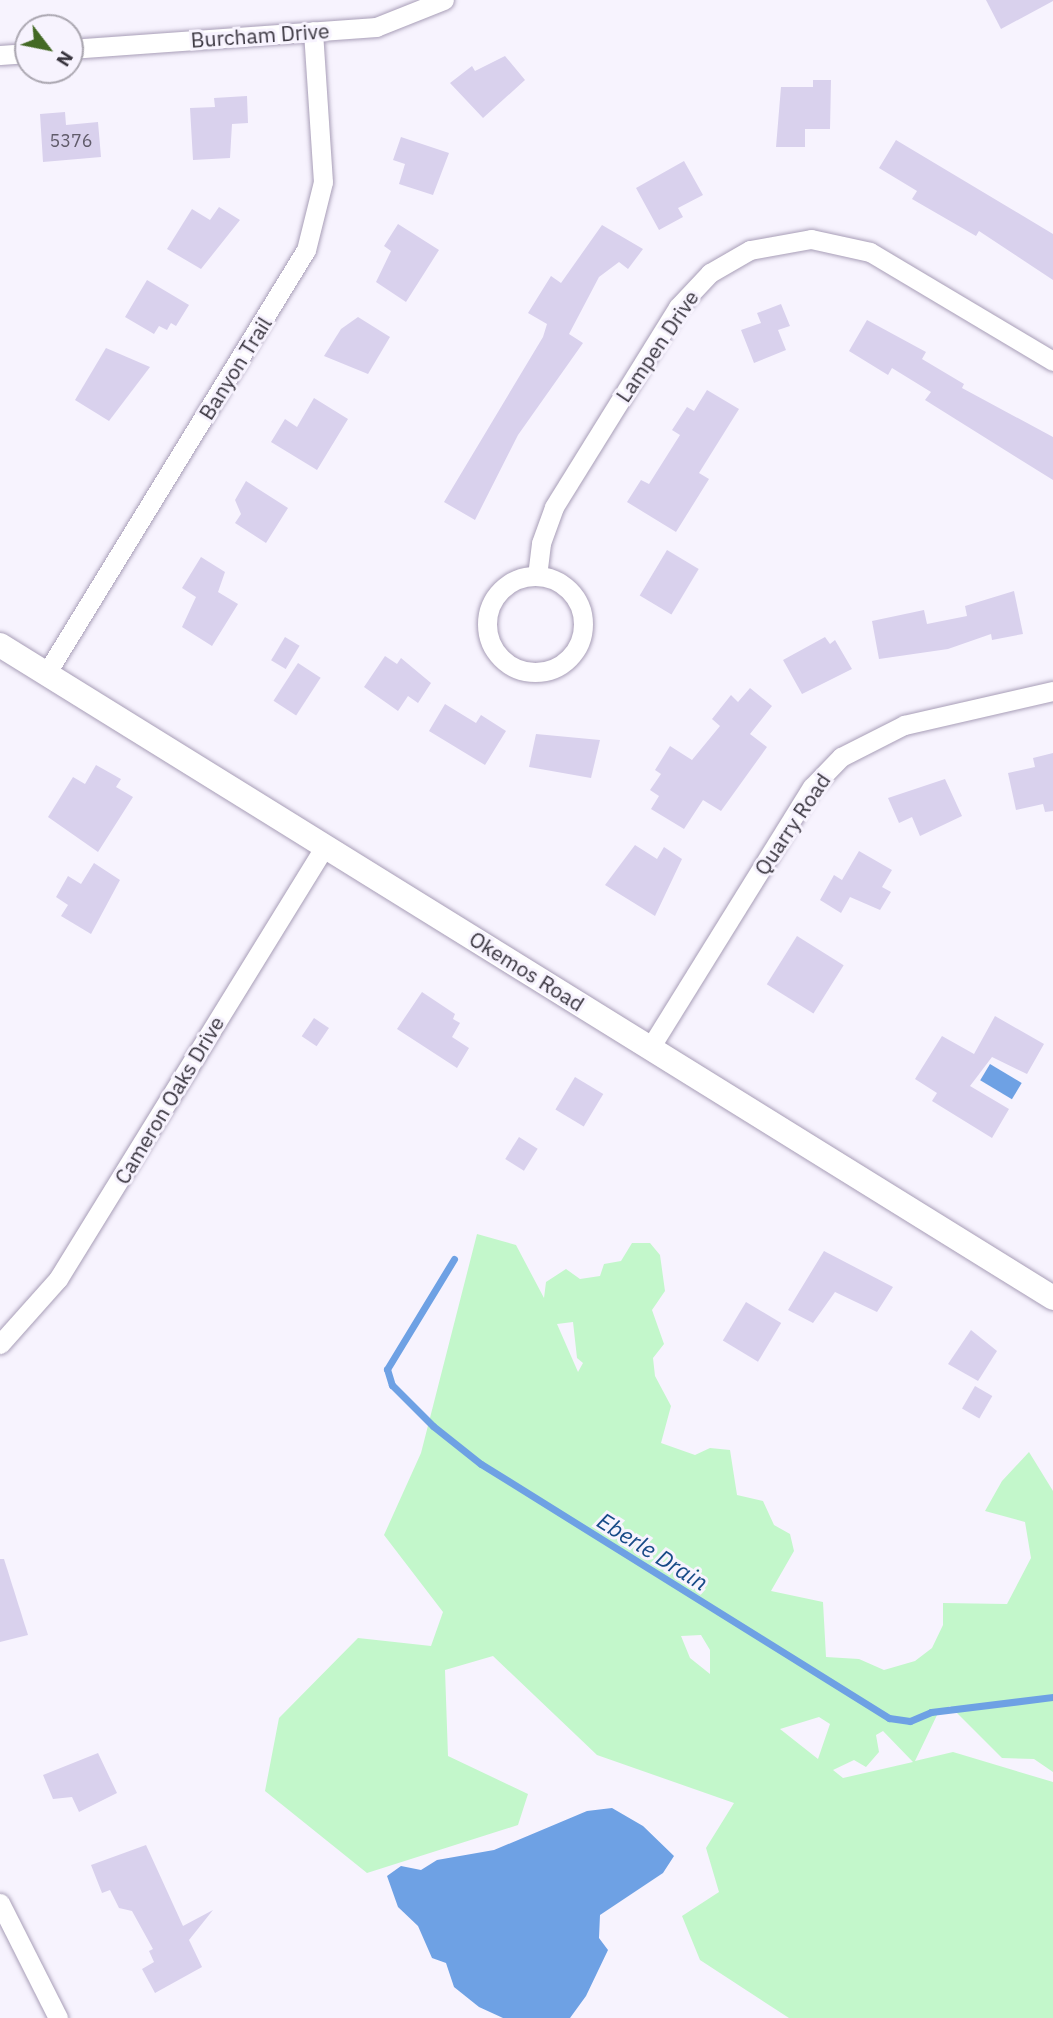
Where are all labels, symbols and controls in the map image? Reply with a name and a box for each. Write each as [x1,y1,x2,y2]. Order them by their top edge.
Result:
north arrow [14,14,84,84]
street label: Burcham Drive [190,18,330,52]
text: N [51,47,79,71]
house number: 5376 [49,130,93,152]
street label: Lampen Drive [610,285,704,407]
street label: Banyon Trail [193,312,277,424]
street label: Quarry Road [749,768,835,880]
street label: Okemos Road [465,926,589,1016]
street label: Cameron Oaks Drive [109,1012,229,1188]
water label: Eberle Drain [593,1506,713,1596]

